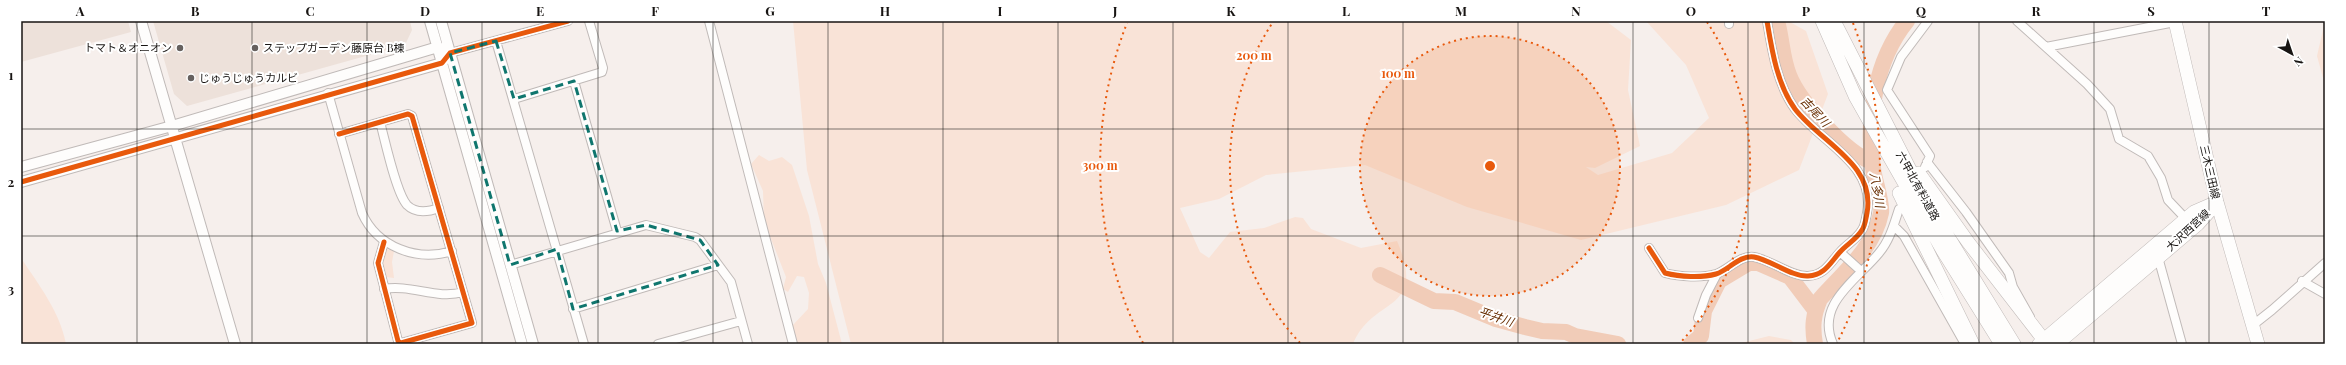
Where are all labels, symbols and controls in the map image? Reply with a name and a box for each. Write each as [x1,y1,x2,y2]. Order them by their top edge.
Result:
text: A [75,2,85,19]
text: B [191,2,200,19]
text: C [305,2,315,19]
text: D [420,2,430,19]
text: E [536,2,544,19]
text: F [651,2,659,19]
text: G [765,2,775,19]
text: H [880,2,890,19]
text: I [998,2,1003,19]
text: J [1112,2,1118,19]
text: K [1226,2,1236,19]
text: L [1342,2,1350,19]
text: M [1455,2,1467,19]
text: N [1571,2,1581,19]
text: O [1686,2,1696,19]
text: P [1802,2,1811,19]
text: Q [1916,2,1927,19]
text: R [2032,2,2042,19]
text: S [2147,2,2155,19]
text: T [2262,2,2271,19]
north arrow [2272,34,2312,74]
place label: トマト＆オニオン [84,40,172,55]
place label: ステップガーデン藤原台 B棟 [263,40,405,55]
marker: トマト＆オニオン [175,43,185,53]
marker: ステップガーデン藤原台 B棟 [250,43,260,53]
text: 200 m [1236,47,1272,63]
text: N [2291,54,2307,70]
text: 100 m [1381,65,1415,81]
text: 1 [9,66,14,83]
place label: じゅうじゅうカルビ [199,70,298,85]
marker: じゅうじゅうカルビ [186,73,196,83]
water label: 吉尾川 [1798,93,1835,131]
street label: 三木三田線 [2197,143,2224,200]
street label: 六甲北有料道路 [1893,148,1944,223]
text: 300 m [1083,157,1118,173]
centre of rings [1483,159,1497,173]
water label: 八多川 [1867,171,1889,211]
text: 2 [8,173,15,190]
street label: 大沢西宮線 [2162,205,2213,254]
text: 3 [8,280,14,297]
water label: 平井川 [1477,303,1518,330]

